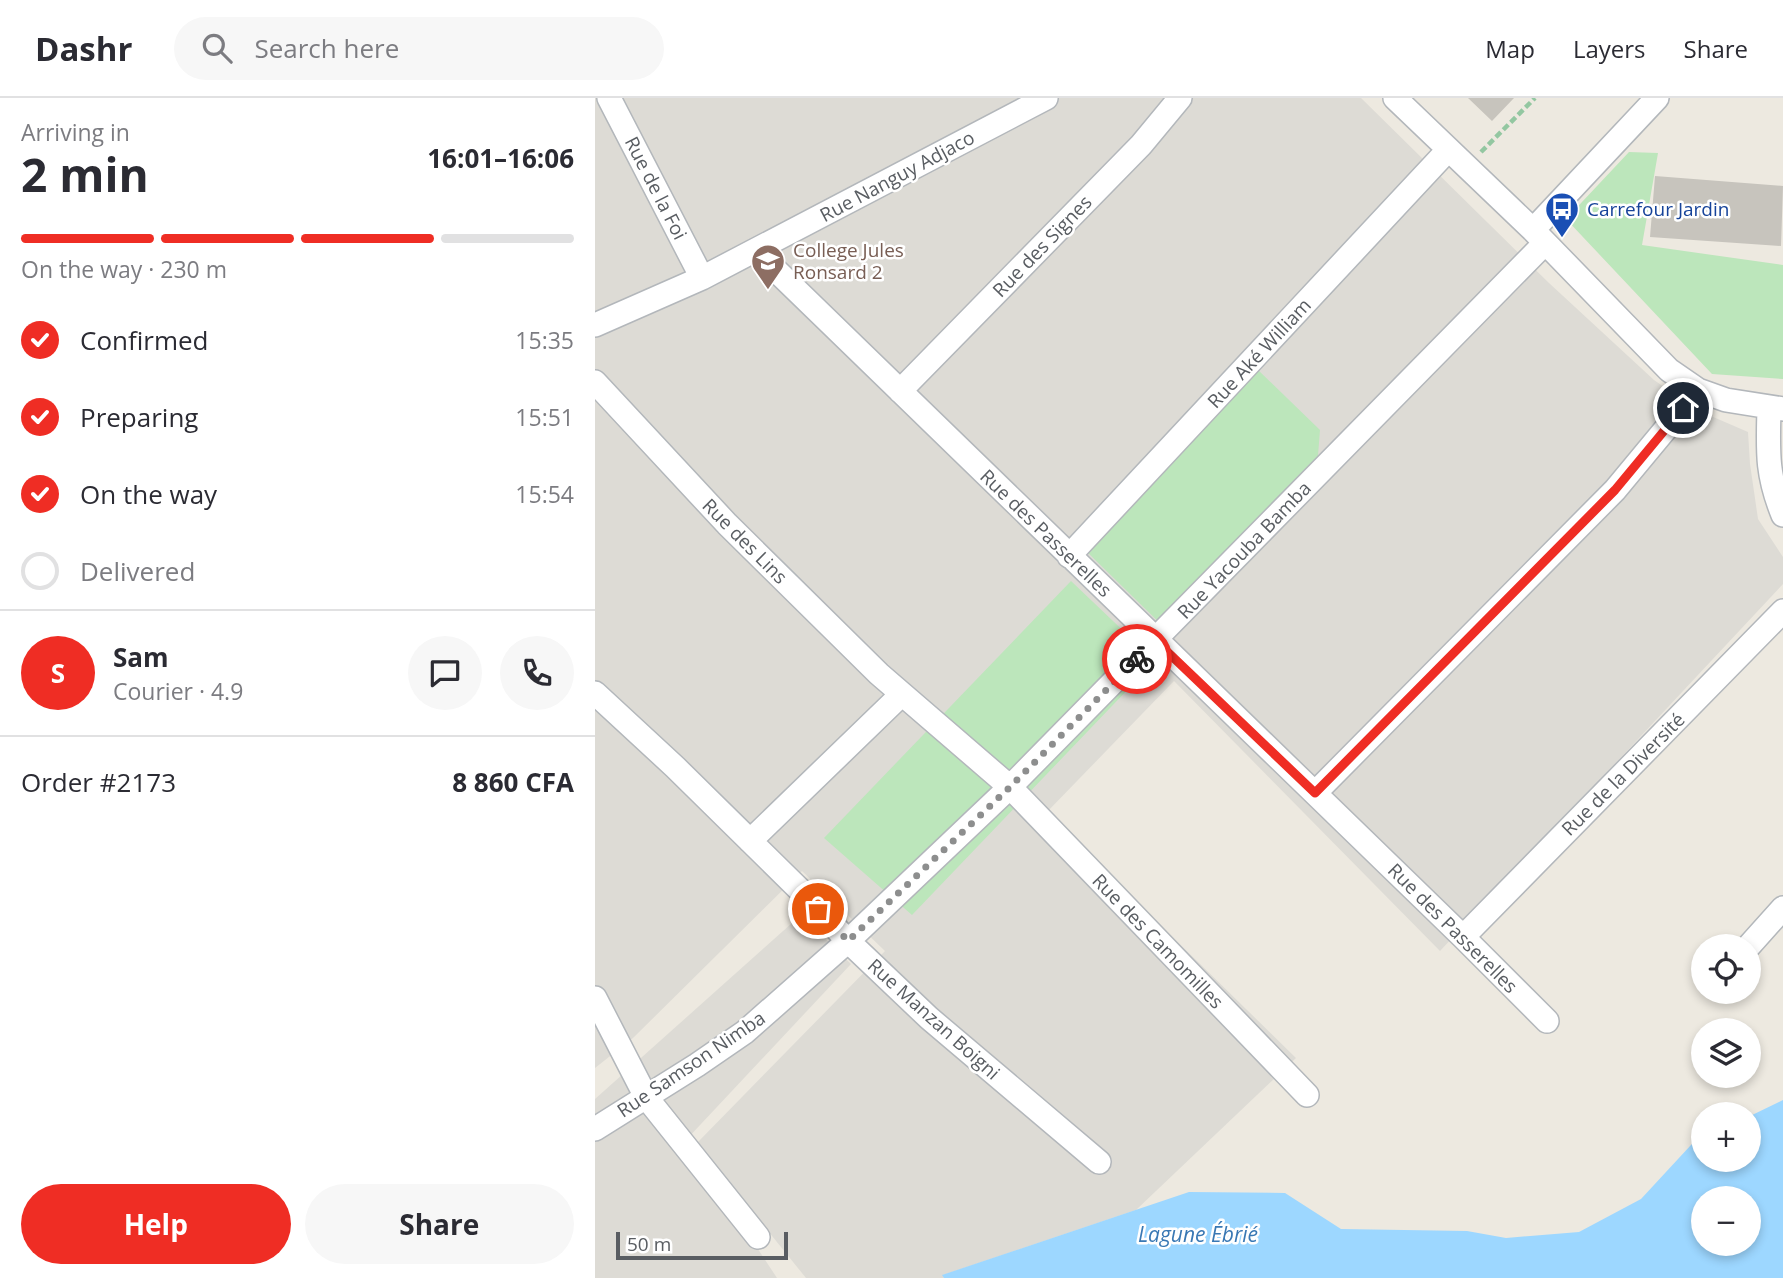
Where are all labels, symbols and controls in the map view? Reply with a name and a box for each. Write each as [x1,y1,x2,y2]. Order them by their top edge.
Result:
search box [174,17,664,80]
text: Dashr [35,26,132,71]
icon: search [198,29,236,67]
text: Search here [254,30,399,66]
text: Map [1485,32,1535,65]
text: Layers [1573,32,1646,65]
text: Share [1684,32,1748,65]
text: Arriving in [21,116,130,148]
street label: Rue Nanguy Adjaco [815,124,979,228]
street label: Rue de la Foi [619,132,693,244]
text: 16:01–16:06 [427,140,574,176]
text: 2 min [21,143,149,205]
street label: Rue des Signes [987,189,1097,303]
bus stop icon: Carrefour Jardin [1543,190,1581,239]
place label: Carrefour Jardin [1587,196,1729,222]
place label: College Jules Ronsard 2 [793,237,904,285]
school or university icon: College Jules Ronsard 2 [749,242,787,291]
text: On the way · 230 m [21,253,227,285]
street label: Rue Aké William [1201,292,1317,414]
icon: check [21,321,59,359]
text: Confirmed [80,322,208,358]
text: 15:35 [515,324,574,356]
pin [1653,378,1713,438]
icon: home [1664,389,1702,427]
icon: check [21,398,59,436]
text: Preparing [80,399,198,435]
text: 15:51 [515,401,574,433]
street label: Rue des Passerelles [974,463,1118,603]
icon: check [21,475,59,513]
street label: Rue Yacouba Bamba [1171,475,1317,625]
text: On the way [80,476,217,512]
text: 15:54 [515,478,574,510]
street label: Rue des Lins [697,493,793,589]
text: Delivered [80,553,195,589]
courier [1102,624,1172,694]
button: chat [408,636,482,710]
button: phone [500,636,574,710]
text: Sam [113,639,169,675]
icon: bike [1118,640,1156,678]
text: S [51,655,65,691]
text: Courier · 4.9 [113,675,243,707]
street label: Rue de la Diversité [1556,707,1690,841]
text: Order #2173 [21,764,176,800]
text: 8 860 CFA [452,764,574,800]
street label: Rue des Passerelles [1382,857,1524,999]
street label: Rue des Camomilles [1087,868,1229,1014]
pin [788,879,848,939]
icon: bag [799,890,837,928]
map controls [1691,934,1761,1256]
button: locate [1691,934,1761,1004]
street label: Rue Manzan Boigni [862,953,1006,1085]
street label: Rue Samson Nimba [612,1005,770,1123]
button: layers [1691,1018,1761,1088]
button: + [1691,1102,1761,1172]
button: Help [21,1184,291,1264]
button: Share [305,1184,574,1264]
button: − [1691,1186,1761,1256]
water label: Lagune Ébrié [1138,1220,1259,1248]
scale bar [616,1229,787,1261]
text: 50 m [627,1231,671,1257]

